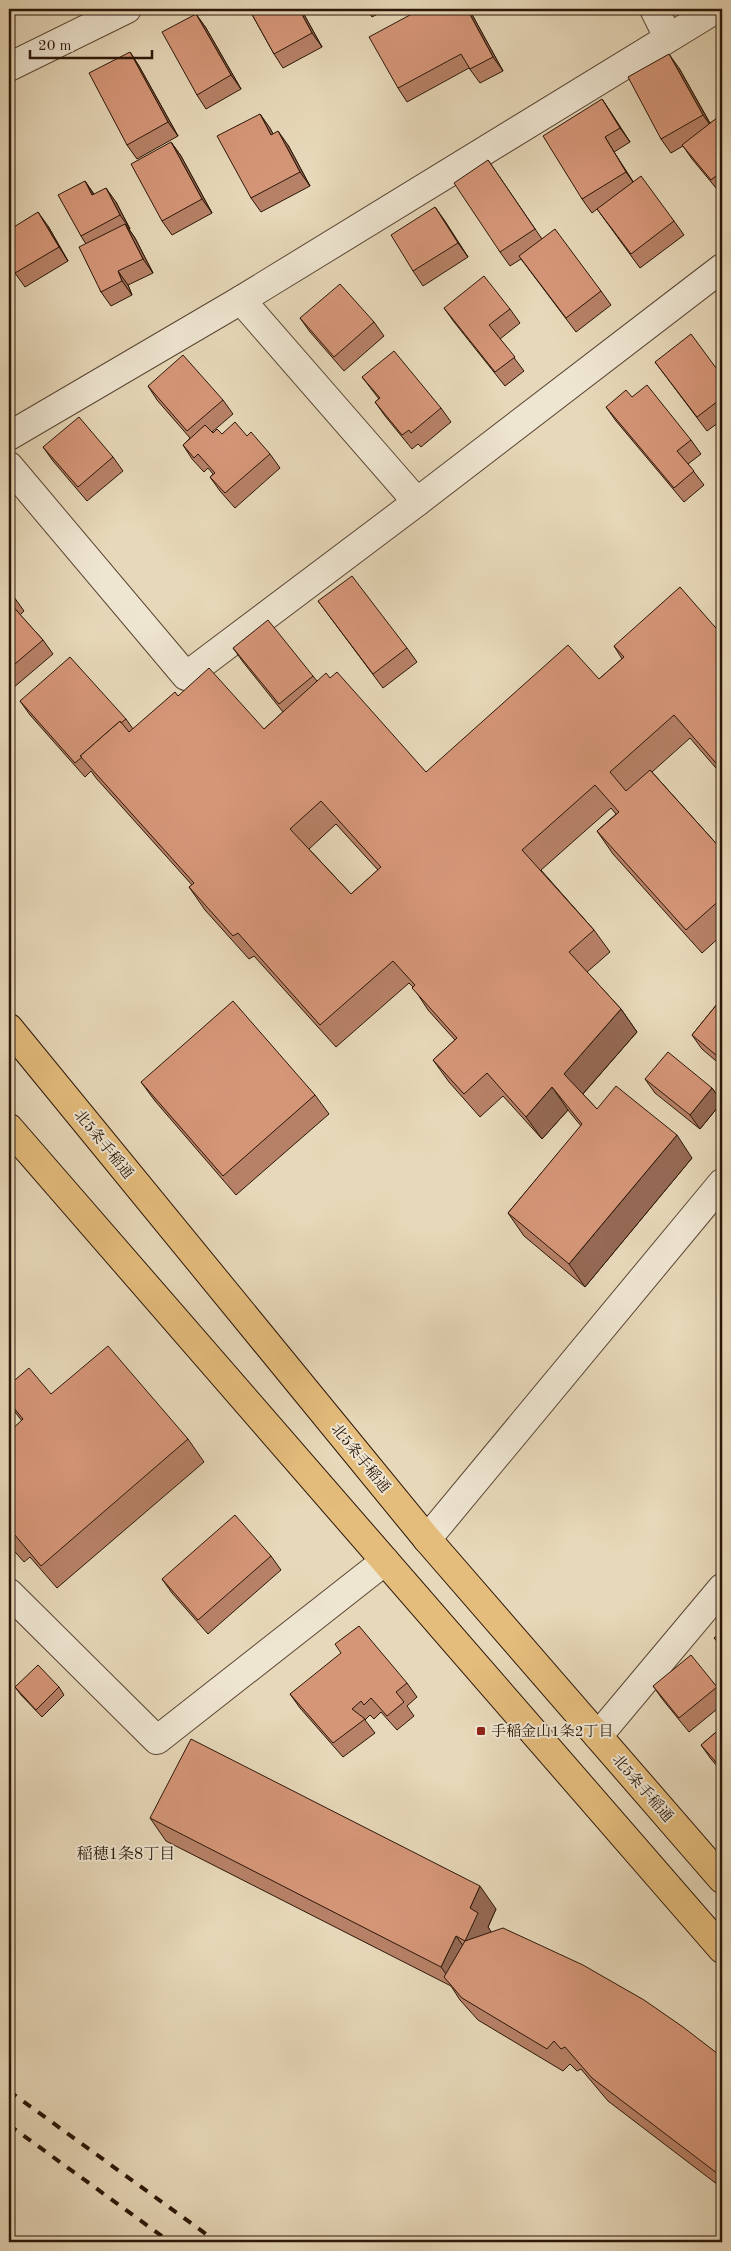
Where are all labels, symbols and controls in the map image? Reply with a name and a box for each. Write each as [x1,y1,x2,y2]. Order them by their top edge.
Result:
scale bar [30,28,152,60]
text: 20 m [38,39,72,54]
street label: 北5条手稲通 [71,1106,137,1182]
street label: 北5条手稲通 [328,1420,394,1496]
place label: 手稲金山1条2丁目 [491,1723,613,1740]
marker: 手稲金山1条2丁目 [475,1725,487,1737]
street label: 北5条手稲通 [609,1751,676,1825]
district label: 稲穂1条8丁目 [77,1845,175,1863]

